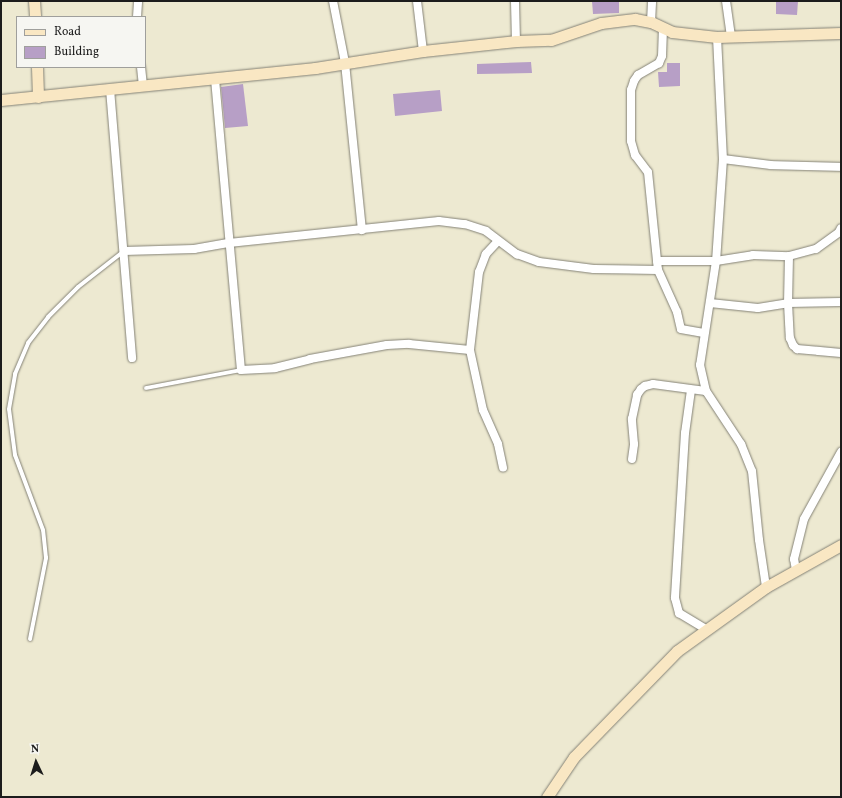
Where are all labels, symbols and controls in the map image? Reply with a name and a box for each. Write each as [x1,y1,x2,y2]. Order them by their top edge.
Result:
legend [16,16,146,68]
text: Road [54,24,81,40]
text: Building [54,44,99,60]
north arrow [16,742,56,782]
text: N [31,742,40,757]

